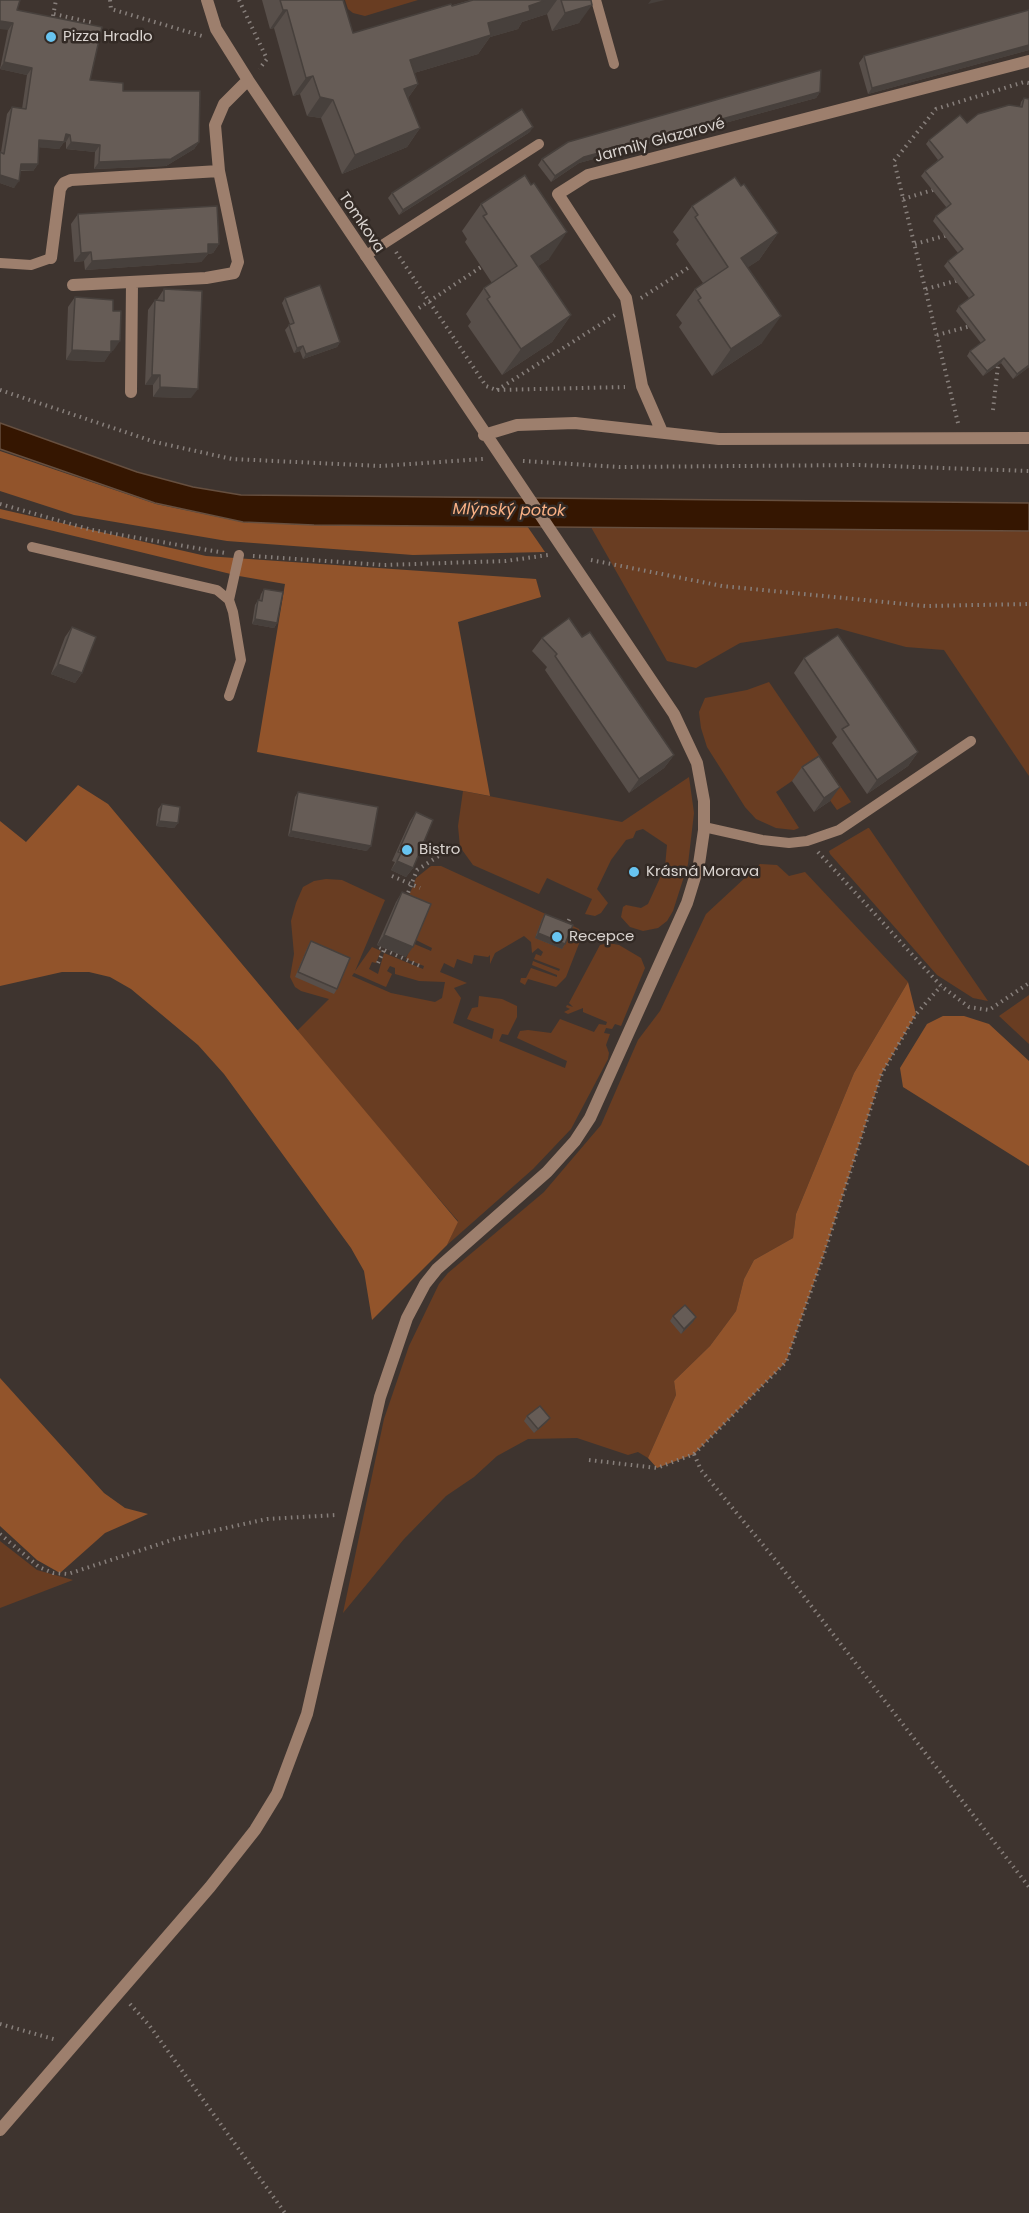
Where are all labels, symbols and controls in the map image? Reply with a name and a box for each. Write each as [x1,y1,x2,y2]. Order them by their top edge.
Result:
place label: Pizza Hradlo [63,28,153,46]
marker: Pizza Hradlo [44,30,58,44]
street label: Jarmily Glazarové [593,115,727,167]
street label: Tomkova [334,189,388,257]
water label: Mlýnský potok [452,500,566,522]
place label: Bistro [419,841,460,859]
marker: Bistro [400,843,414,857]
place label: Krásná Morava [646,863,759,881]
marker: Krásná Morava [627,865,641,879]
place label: Recepce [569,928,634,946]
marker: Recepce [550,930,564,944]

